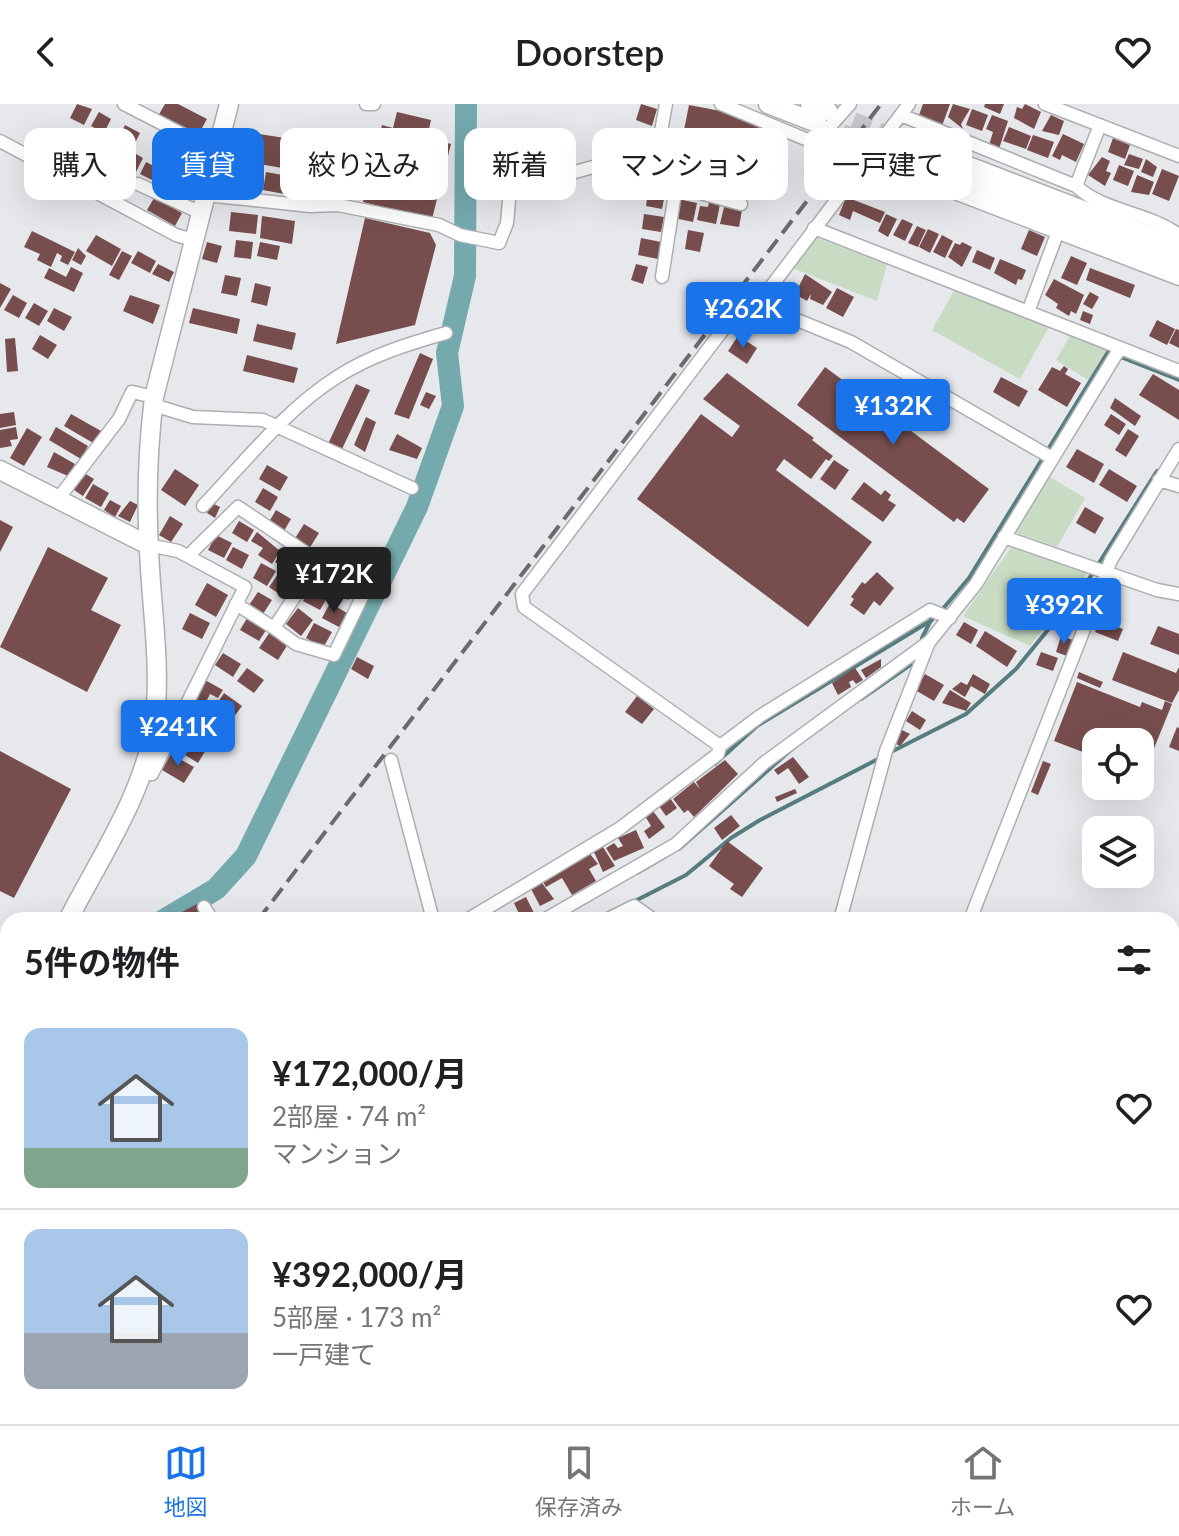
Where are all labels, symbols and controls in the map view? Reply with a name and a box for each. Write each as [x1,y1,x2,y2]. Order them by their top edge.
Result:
icon: back [24,30,68,74]
text: Doorstep [515,30,664,74]
icon: heart [1111,30,1155,74]
chip: 購入 [24,128,136,200]
chip: 賃貸 [152,128,264,200]
chip: 絞り込み [280,128,448,200]
chip: 新着 [464,128,576,200]
chip: マンション [592,128,788,200]
chip: 一戸建て [804,128,972,200]
pin: ¥262K [687,282,799,350]
text: ¥262K [704,292,782,324]
pin: ¥132K [837,379,949,447]
text: ¥132K [854,389,932,421]
pin: ¥172K [278,547,390,615]
text: ¥172K [295,557,373,589]
pin: ¥392K [1008,578,1120,646]
text: ¥392K [1025,588,1103,620]
pin: ¥241K [122,700,234,768]
text: ¥241K [139,710,217,742]
map controls [1082,728,1154,888]
button: locate [1082,728,1154,800]
button: layers [1082,816,1154,888]
icon: filters [1112,938,1156,982]
text: 5件の物件 [24,941,180,982]
text: ¥172,000/月 [272,1052,468,1093]
icon: home [88,1060,184,1156]
icon: heart [1112,1086,1156,1130]
text: 2部屋 · 74 m² [272,1100,426,1132]
text: マンション [272,1137,402,1169]
text: ¥392,000/月 [272,1253,468,1294]
icon: home [88,1261,184,1357]
icon: heart [1112,1287,1156,1331]
text: 5部屋 · 173 m² [272,1301,441,1333]
text: 一戸建て [272,1338,376,1370]
tab: 地図 [164,1441,208,1521]
tab: 保存済み [535,1441,623,1521]
tab: ホーム [950,1441,1015,1521]

